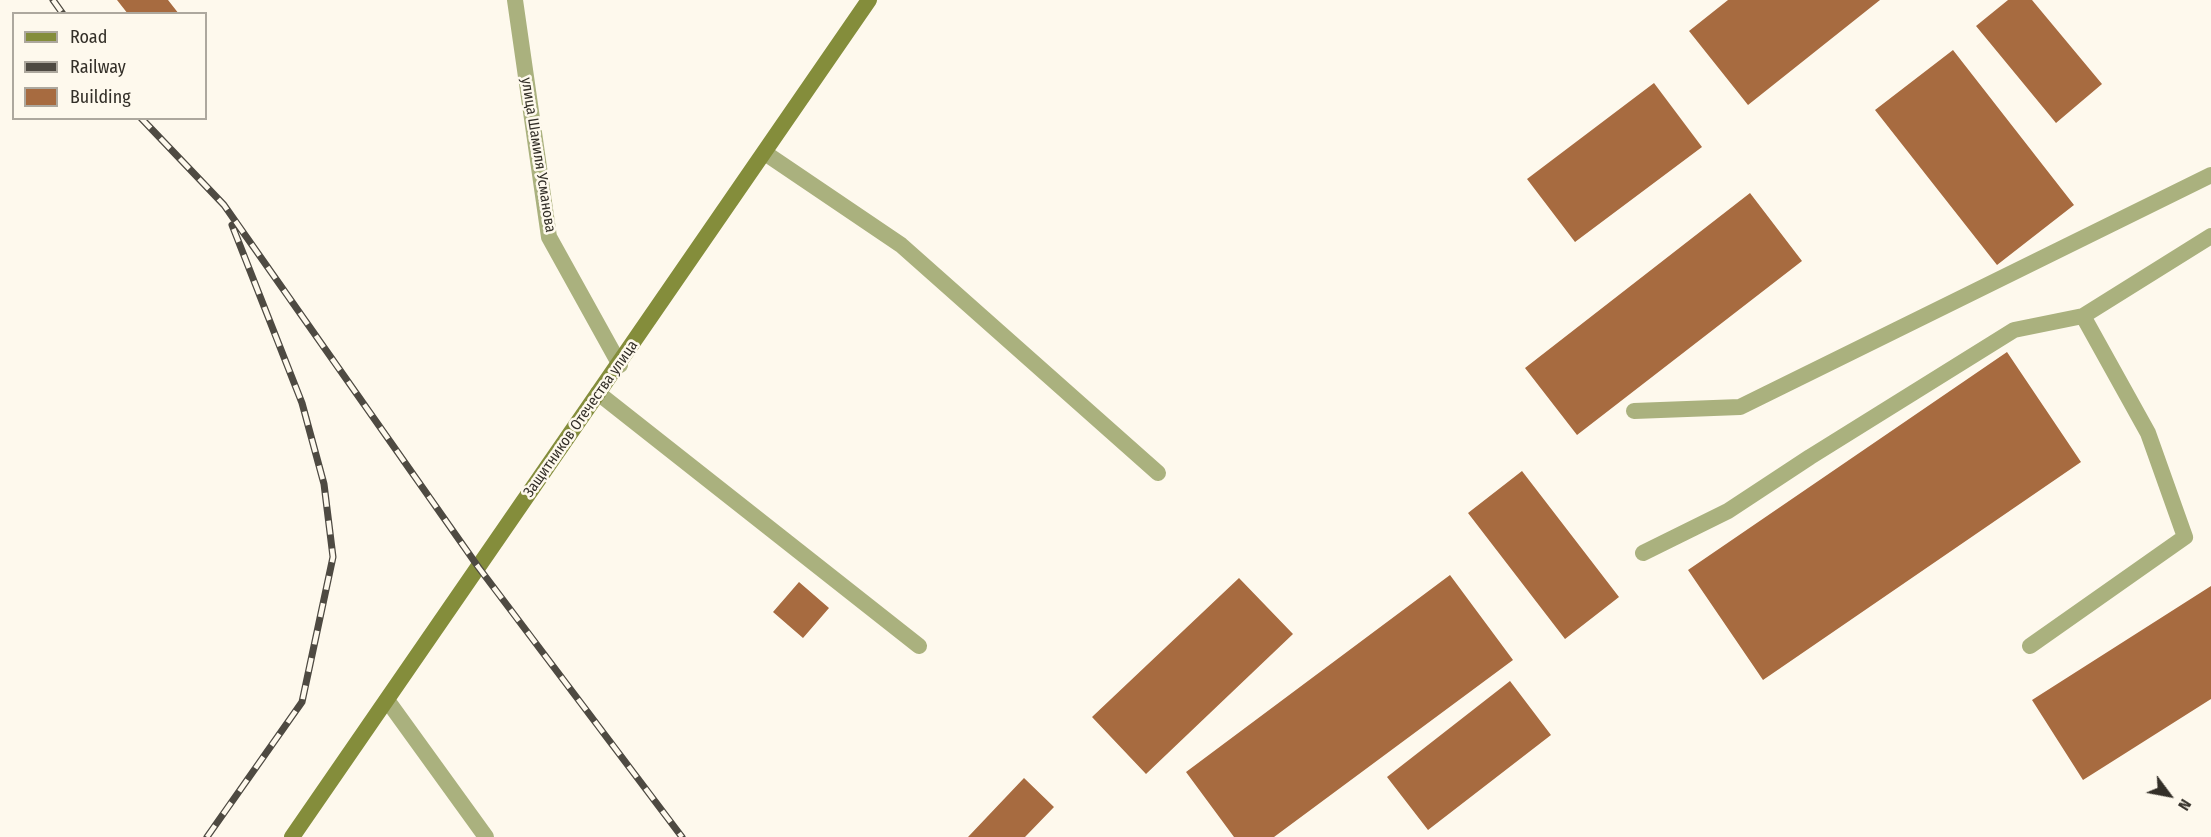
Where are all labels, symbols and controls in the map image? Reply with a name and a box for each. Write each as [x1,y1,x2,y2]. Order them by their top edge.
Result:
legend [12,12,207,120]
text: Road [70,26,107,48]
text: Railway [70,56,126,78]
street label: улица Шамиля Усманова [517,76,559,234]
text: Building [70,86,131,108]
street label: Защитников Отечества улица [520,337,642,501]
north arrow [2139,765,2199,825]
text: N [2174,796,2195,814]

